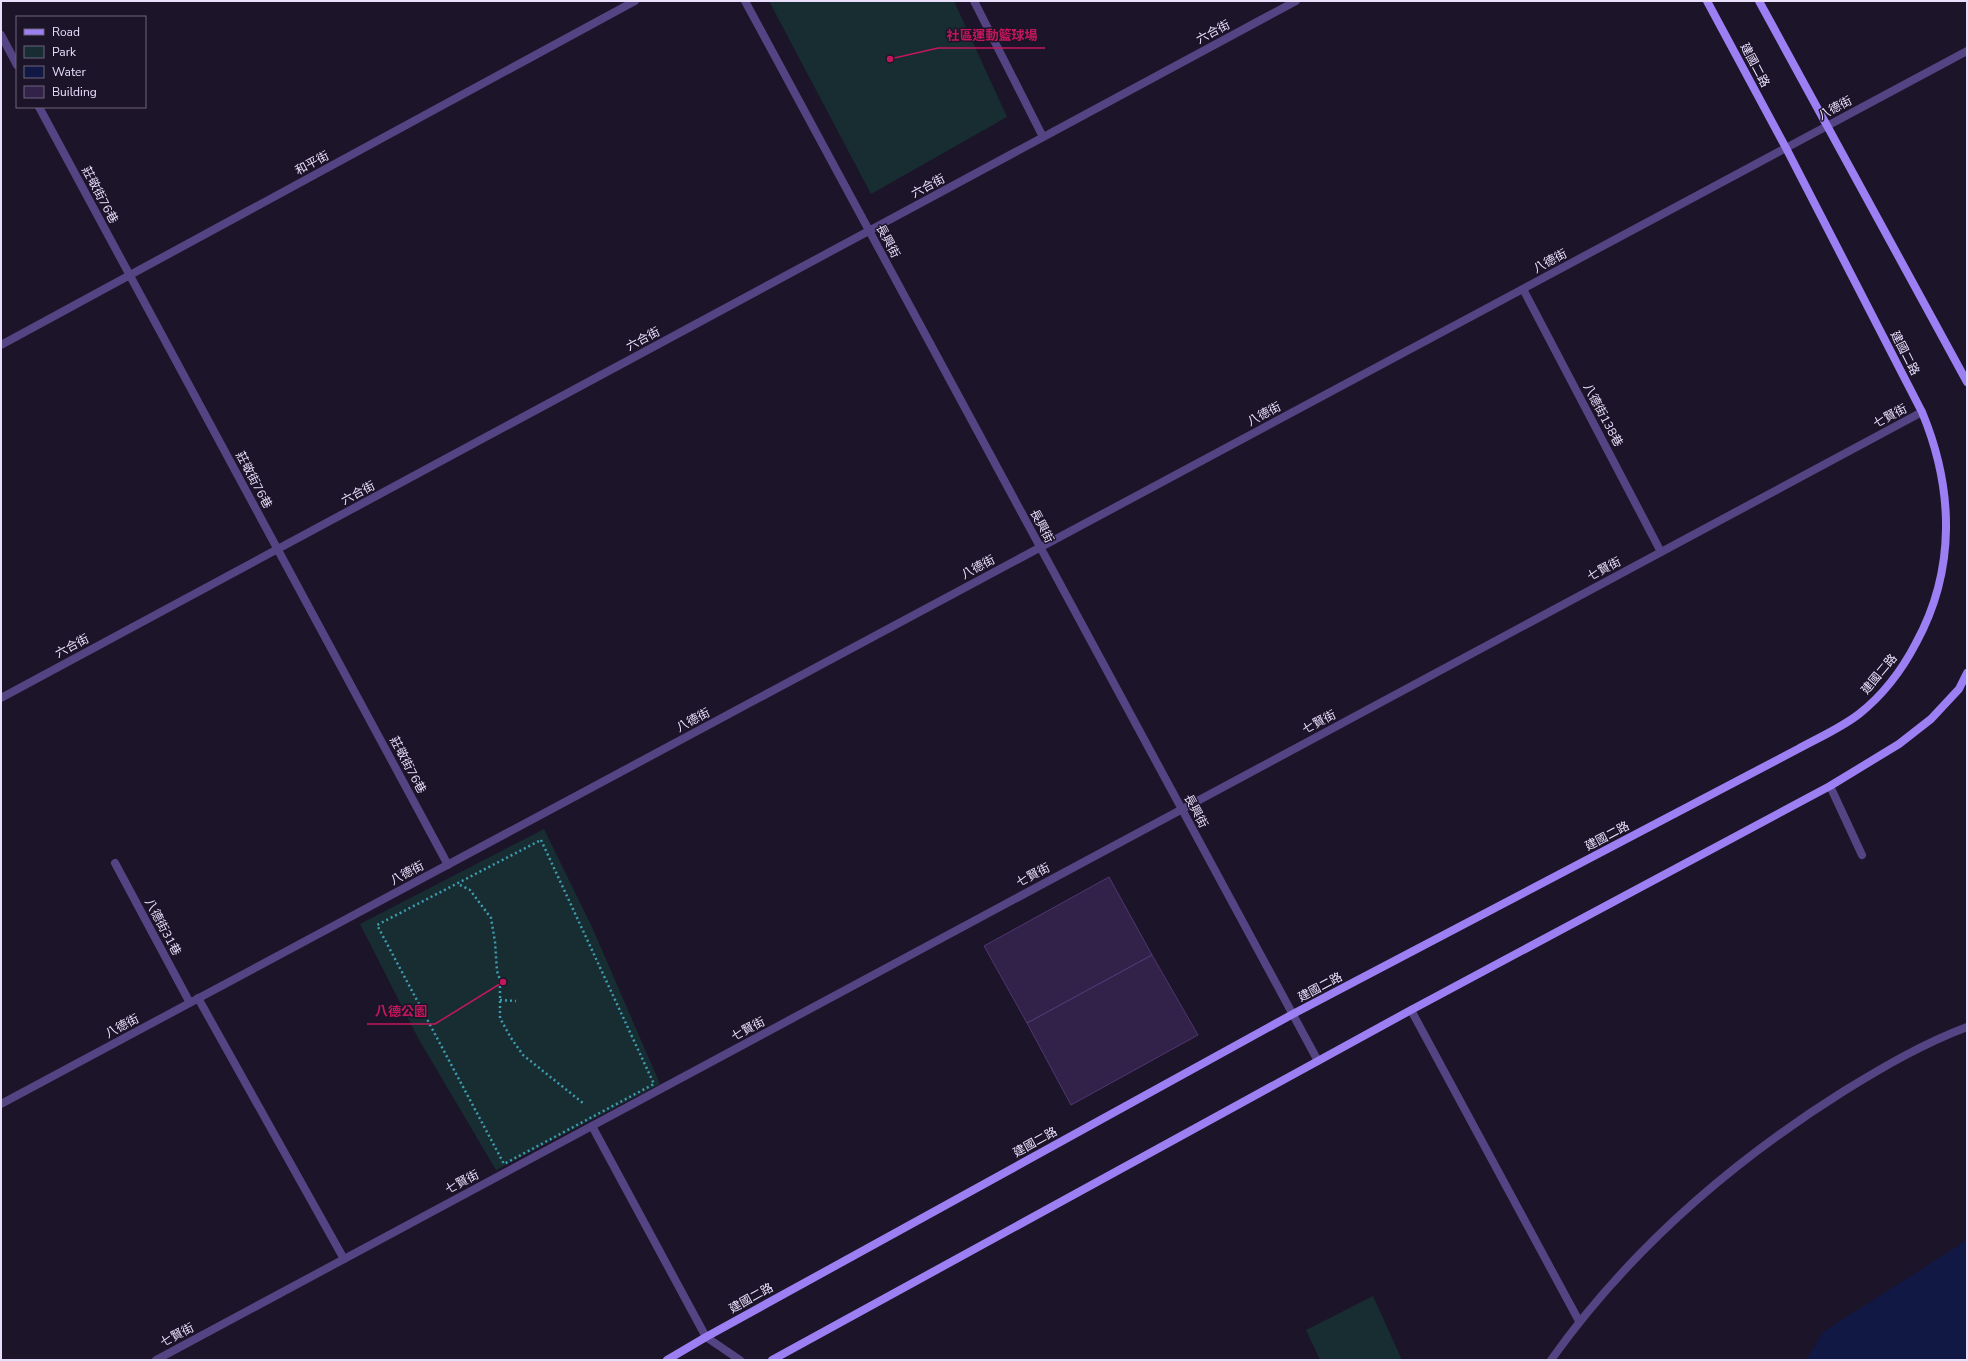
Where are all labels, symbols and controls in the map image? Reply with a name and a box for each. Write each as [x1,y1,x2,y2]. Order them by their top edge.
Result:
legend [16,16,146,108]
street label: 六合街 [1193,16,1233,48]
callout: 社區運動籃球場 [938,23,1045,48]
text: Road [52,24,80,40]
text: 社區運動籃球場 [946,27,1038,45]
street label: 建國二路 [1737,40,1773,90]
text: Park [52,44,77,60]
text: Water [52,64,86,80]
text: Building [52,84,97,100]
street label: 八德街 [1815,92,1855,124]
street label: 和平街 [292,147,332,179]
street label: 莊敬街76巷 [78,164,122,226]
street label: 六合街 [908,170,948,202]
street label: 長興街 [872,221,904,261]
street label: 八德街 [1530,245,1570,277]
street label: 六合街 [623,323,663,355]
street label: 建國二路 [1887,328,1923,378]
street label: 八德街138巷 [1580,381,1626,449]
street label: 八德街 [1244,398,1284,430]
street label: 七賢街 [1870,400,1910,432]
street label: 莊敬街76巷 [232,449,276,511]
street label: 六合街 [338,477,378,509]
street label: 長興街 [1026,506,1058,546]
street label: 八德街 [958,551,998,583]
street label: 七賢街 [1584,553,1624,585]
street label: 六合街 [52,630,92,662]
street label: 建國二路 [1857,650,1901,698]
street label: 八德街 [673,704,713,736]
street label: 七賢街 [1299,706,1339,738]
street label: 莊敬街76巷 [386,734,430,796]
street label: 長興街 [1180,791,1212,831]
street label: 建國二路 [1582,818,1632,854]
street label: 八德街 [387,857,427,889]
street label: 七賢街 [1013,859,1053,891]
street label: 八德街31巷 [141,896,185,958]
street label: 建國二路 [1295,969,1345,1005]
callout: 八德公園 [367,999,435,1024]
text: 八德公園 [375,1003,427,1021]
street label: 八德街 [102,1010,142,1042]
street label: 七賢街 [728,1013,768,1045]
street label: 建國二路 [1010,1123,1060,1161]
street label: 七賢街 [442,1166,482,1198]
street label: 建國二路 [726,1279,776,1317]
street label: 七賢街 [157,1319,197,1351]

